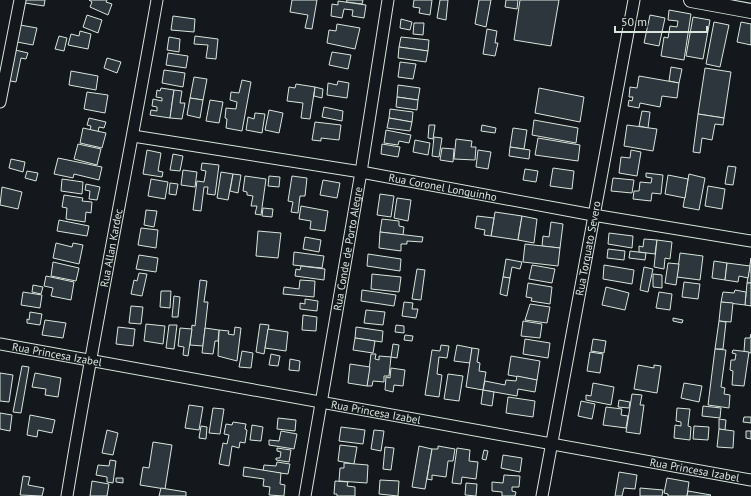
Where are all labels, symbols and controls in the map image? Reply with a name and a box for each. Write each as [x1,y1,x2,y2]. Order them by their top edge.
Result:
scale bar [615,8,707,34]
text: 50 m [621,14,647,29]
street label: Rua Coronel Longuinho [388,170,498,204]
street label: Rua Conde de Porto Alegre [330,185,365,312]
street label: Rua Torquato Severo [572,200,604,297]
street label: Rua Allan Kardec [97,207,126,288]
street label: Rua Princesa Izabel [11,339,104,369]
street label: Rua Princesa Izabel [330,397,423,427]
street label: Rua Princesa Izabel [649,455,741,485]

